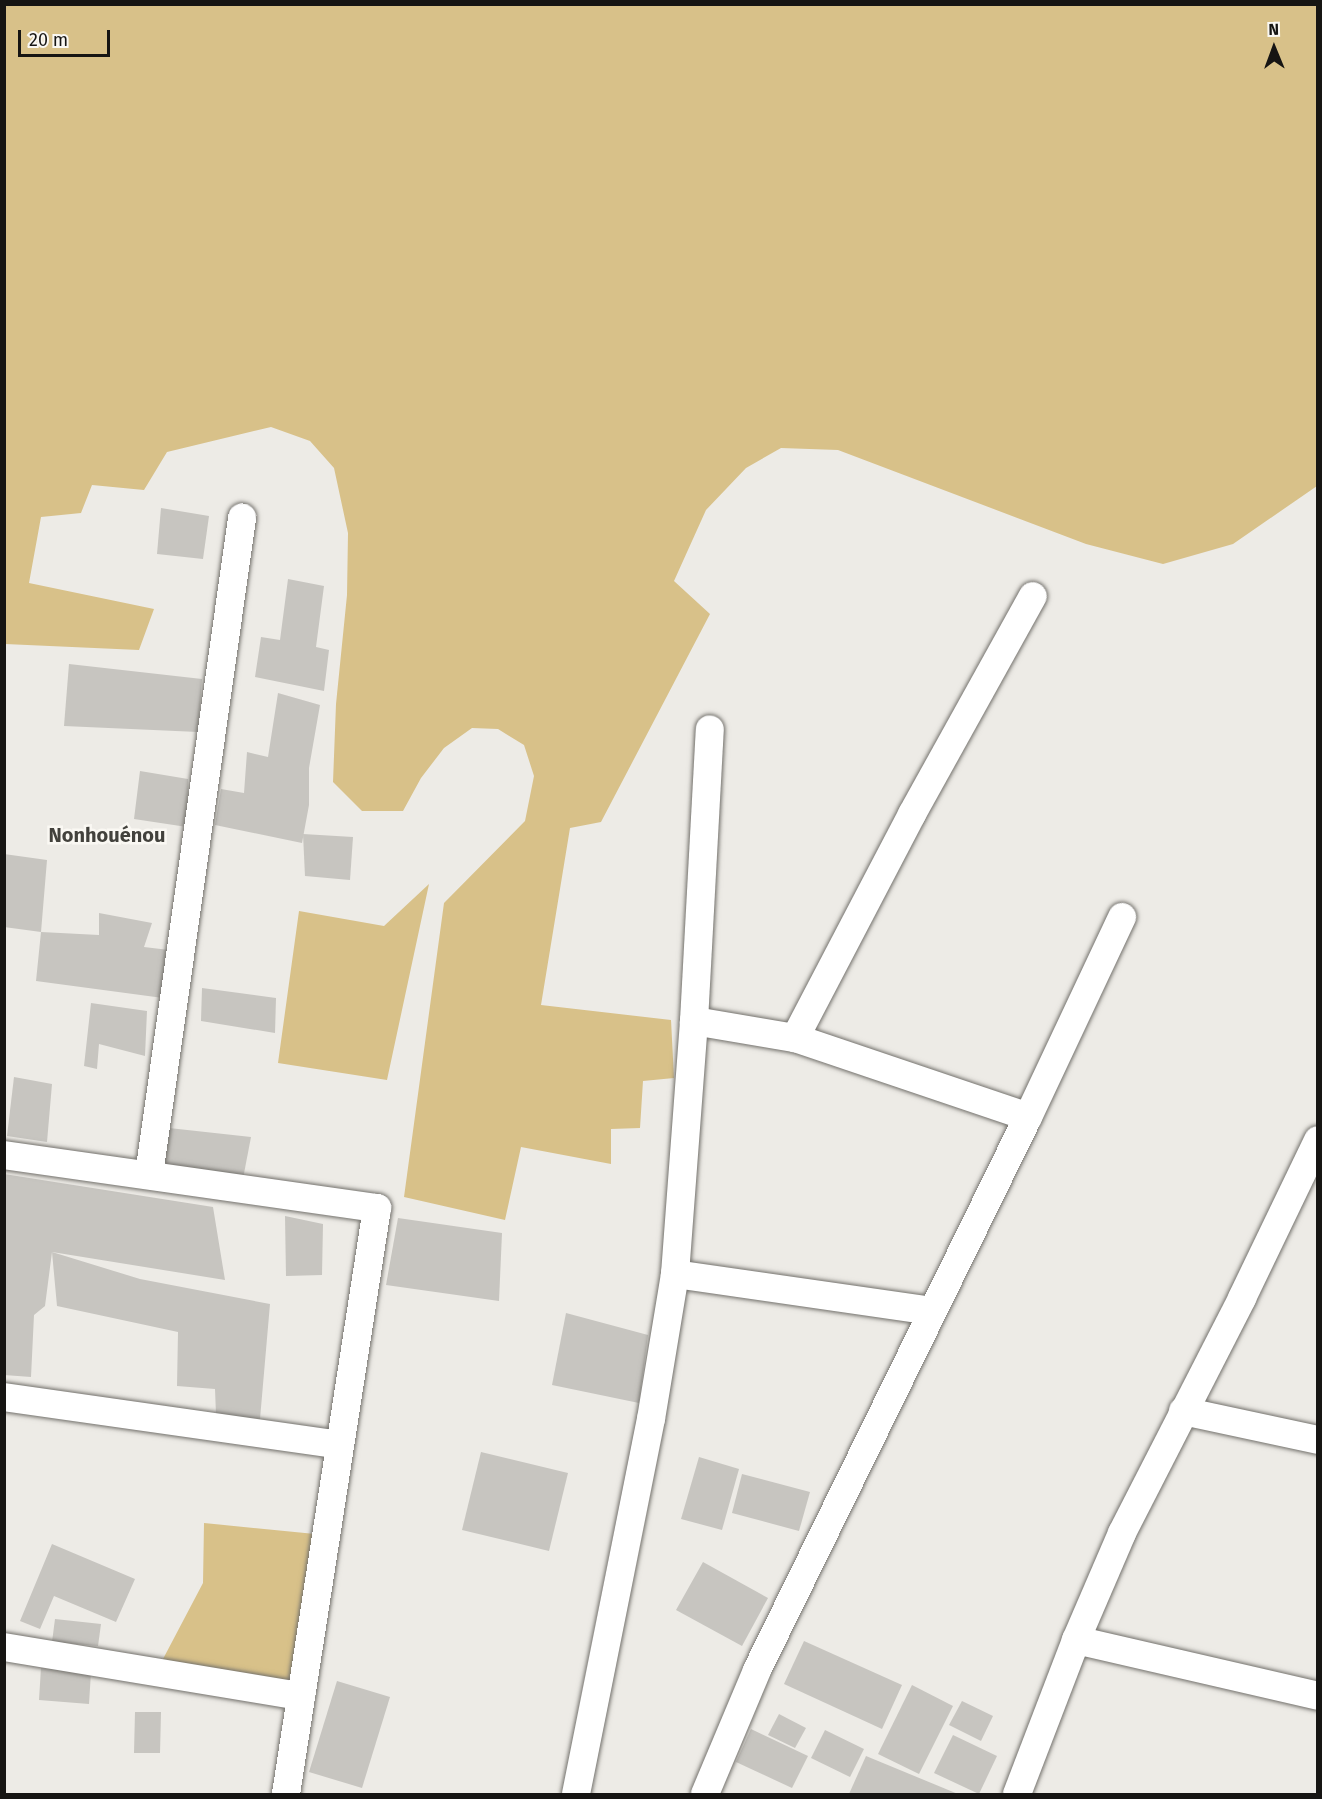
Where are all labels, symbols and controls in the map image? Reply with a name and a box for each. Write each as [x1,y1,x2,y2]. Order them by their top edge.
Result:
scale bar [21,18,112,56]
north arrow [1244,18,1304,78]
text: N [1268,20,1279,39]
text: 20 m [29,29,68,51]
district label: Nonhouénou [49,823,165,847]

